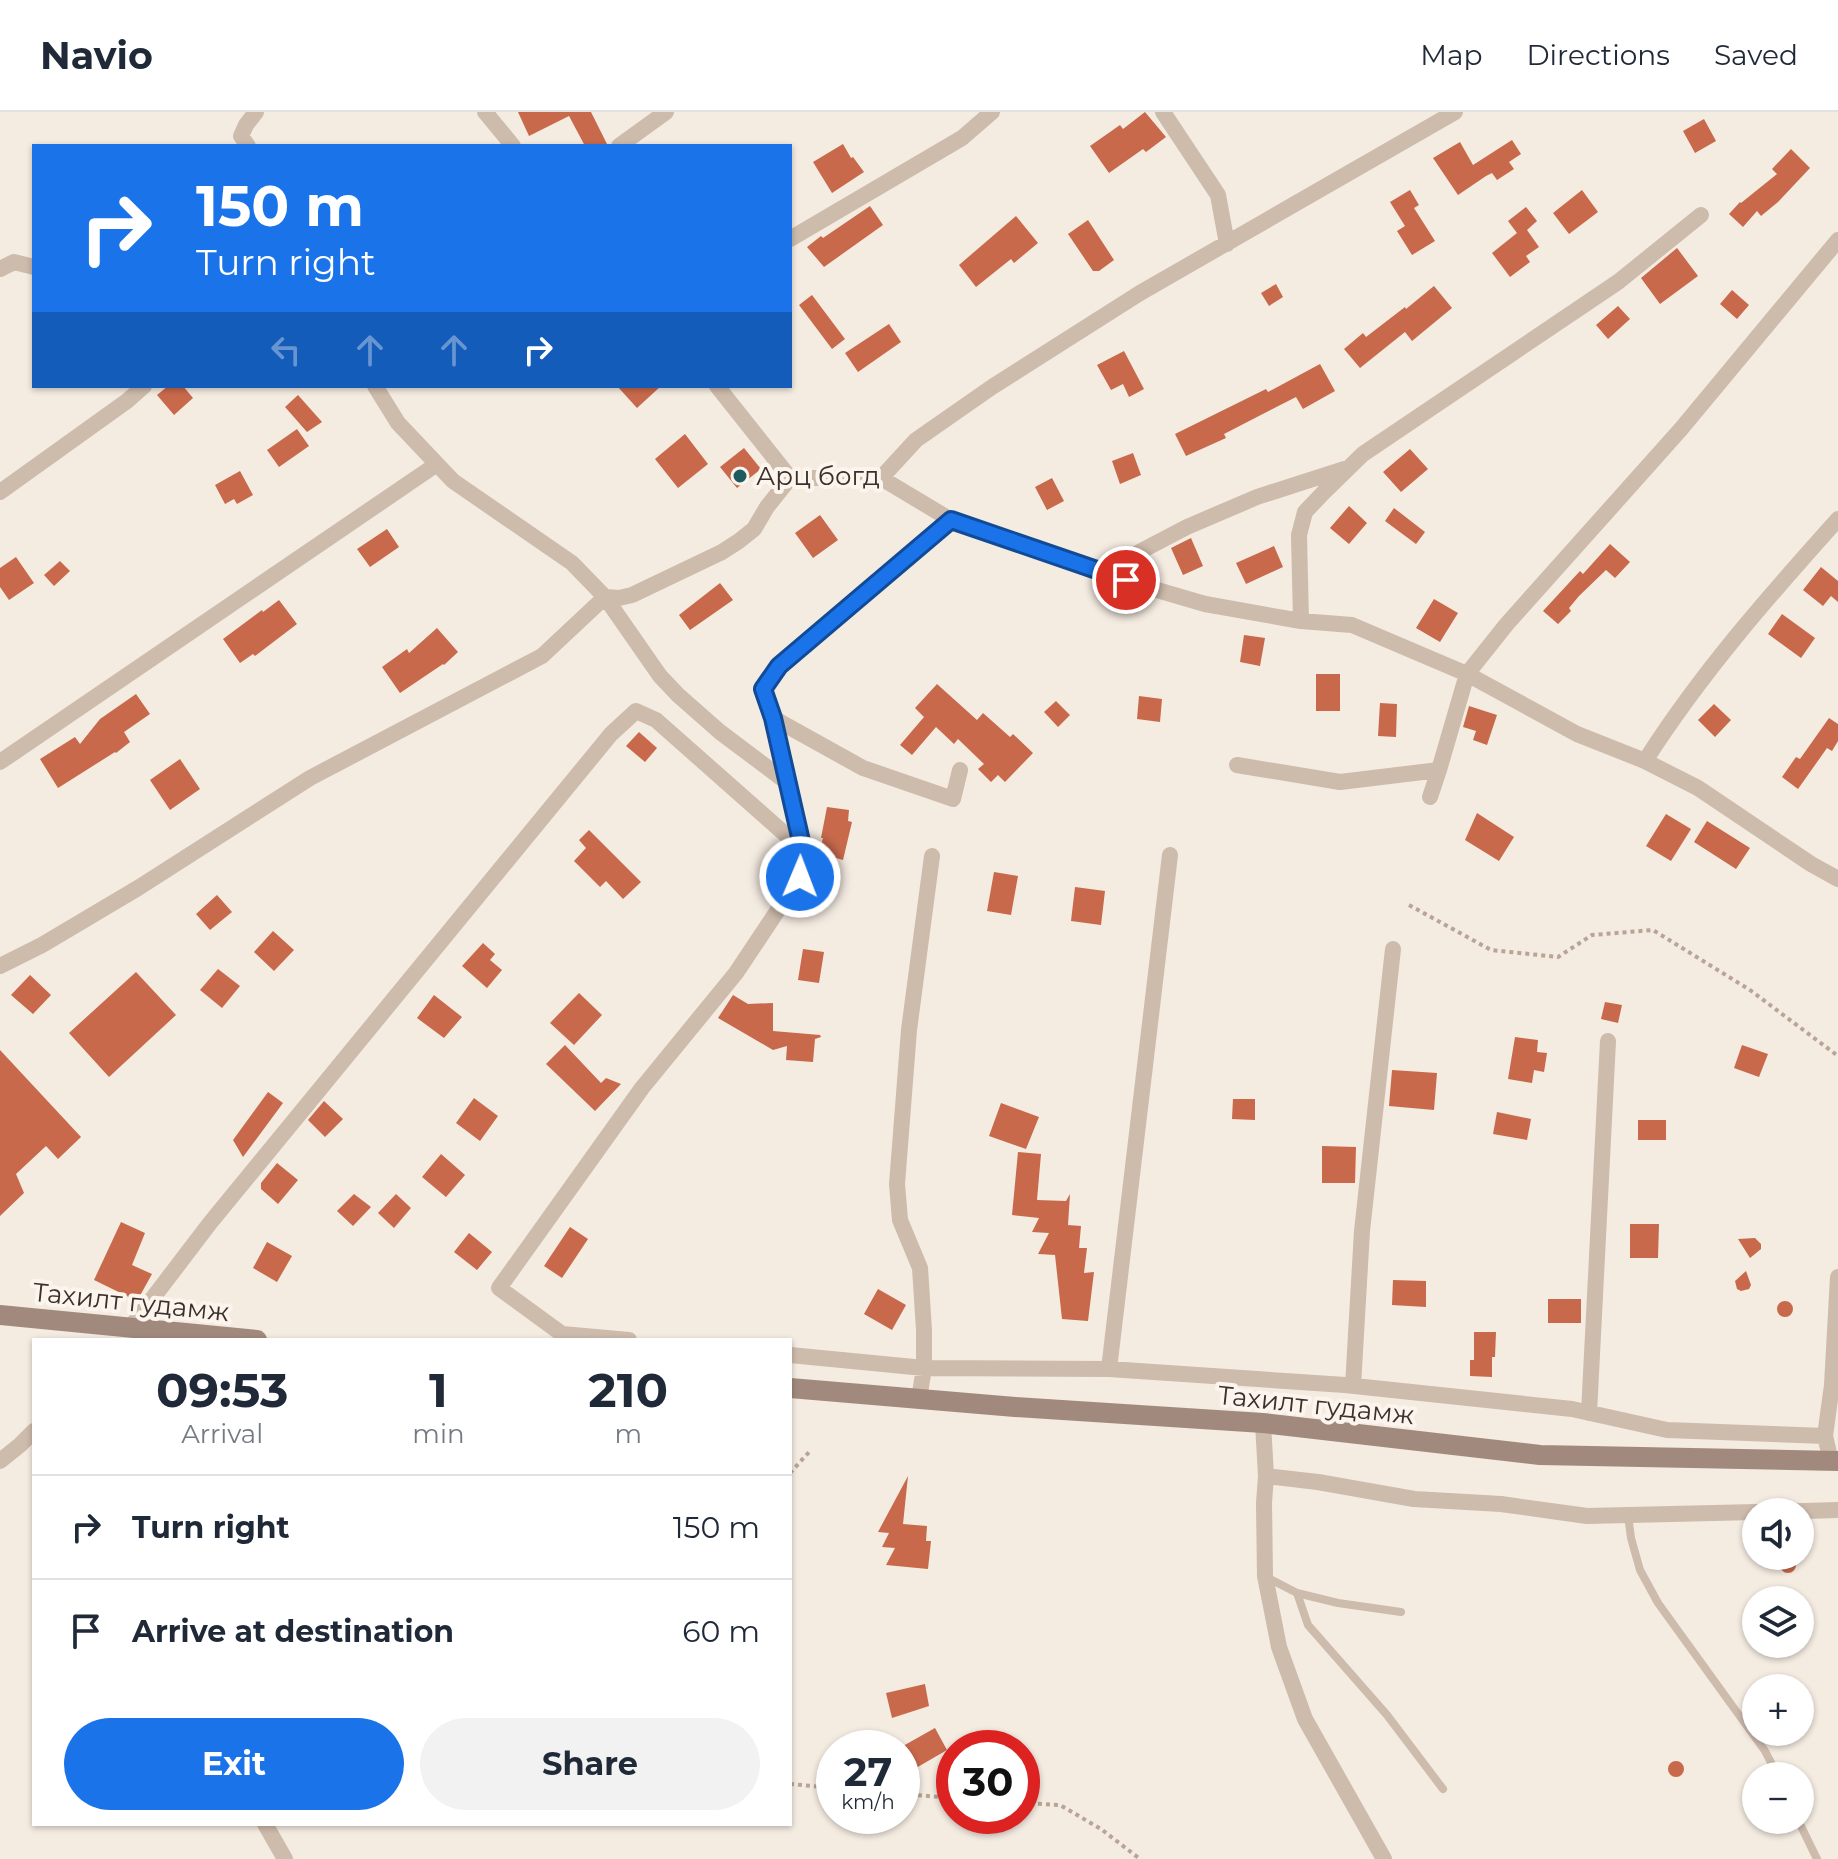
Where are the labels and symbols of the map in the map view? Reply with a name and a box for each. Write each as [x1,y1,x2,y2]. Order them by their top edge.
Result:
place label: Арц богд [756,460,880,492]
marker: Арц богд [731,467,749,485]
pin [1092,546,1160,614]
position arrow [758,835,842,919]
street label: Тахилт гудамж [31,1276,231,1328]
street label: Тахилт гудамж [1216,1379,1416,1431]
speed limit sign: 30 [936,1730,1040,1834]

